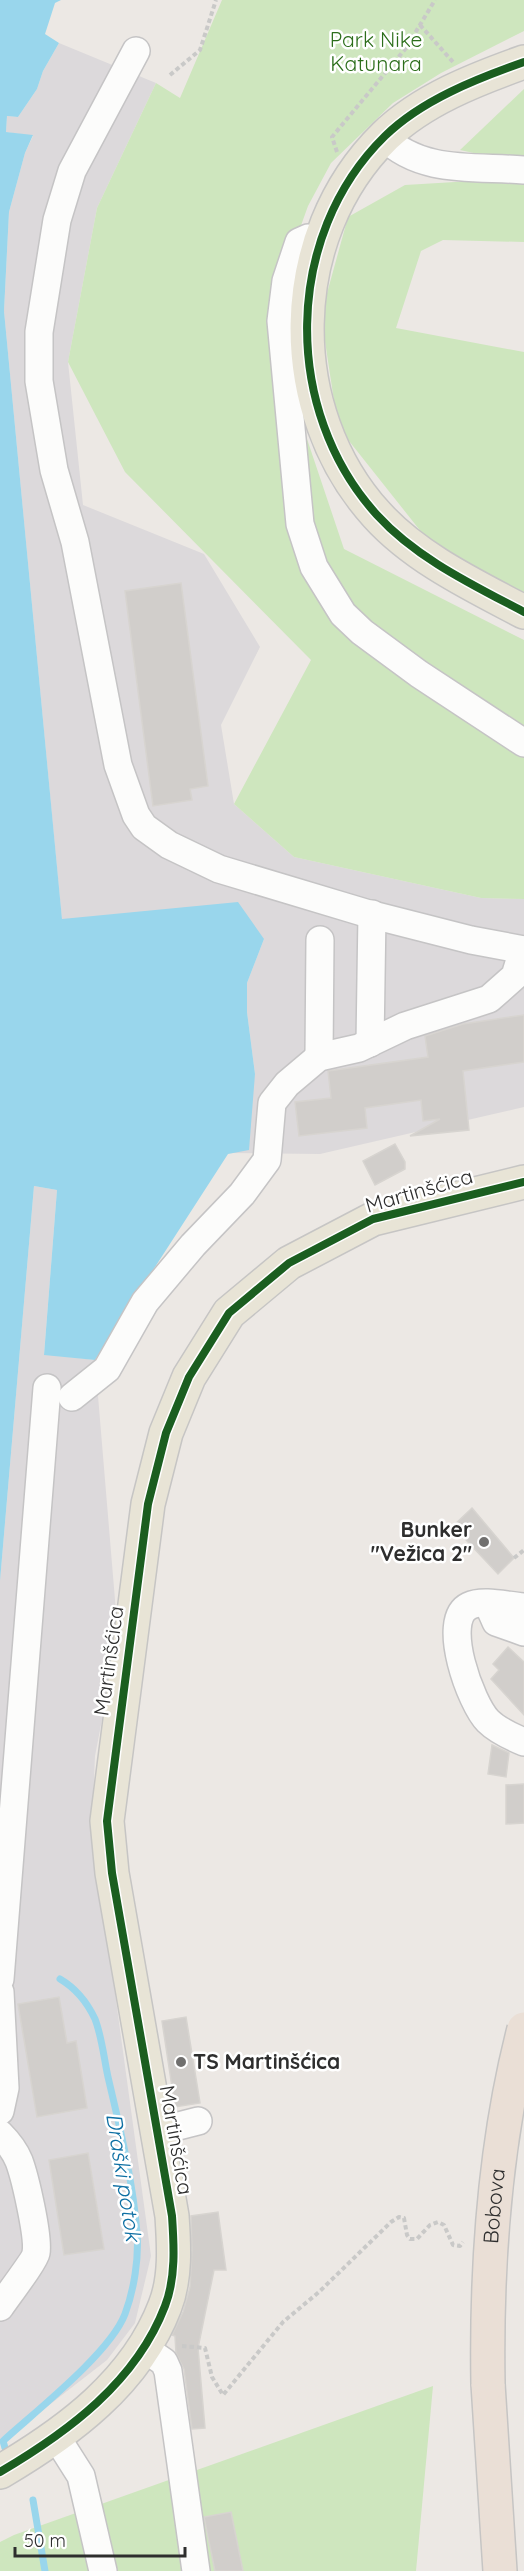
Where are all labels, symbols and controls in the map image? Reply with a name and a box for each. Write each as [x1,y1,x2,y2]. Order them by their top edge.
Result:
park label: Park Nike Katunara [330,26,422,76]
street label: Martinšćica [362,1162,476,1218]
place label: Bunker "Vežica 2" [371,1516,472,1566]
marker: Bunker "Vežica 2" [477,1535,491,1549]
street label: Martinšćica [87,1604,129,1718]
place label: TS Martinšćica [193,2048,340,2074]
marker: TS Martinšćica [174,2055,188,2069]
street label: Martinšćica [155,2083,199,2197]
water label: Draški potok [100,2111,148,2245]
street label: Bobova [477,2167,510,2245]
scale bar [15,2520,184,2558]
text: 50 m [24,2529,66,2552]

